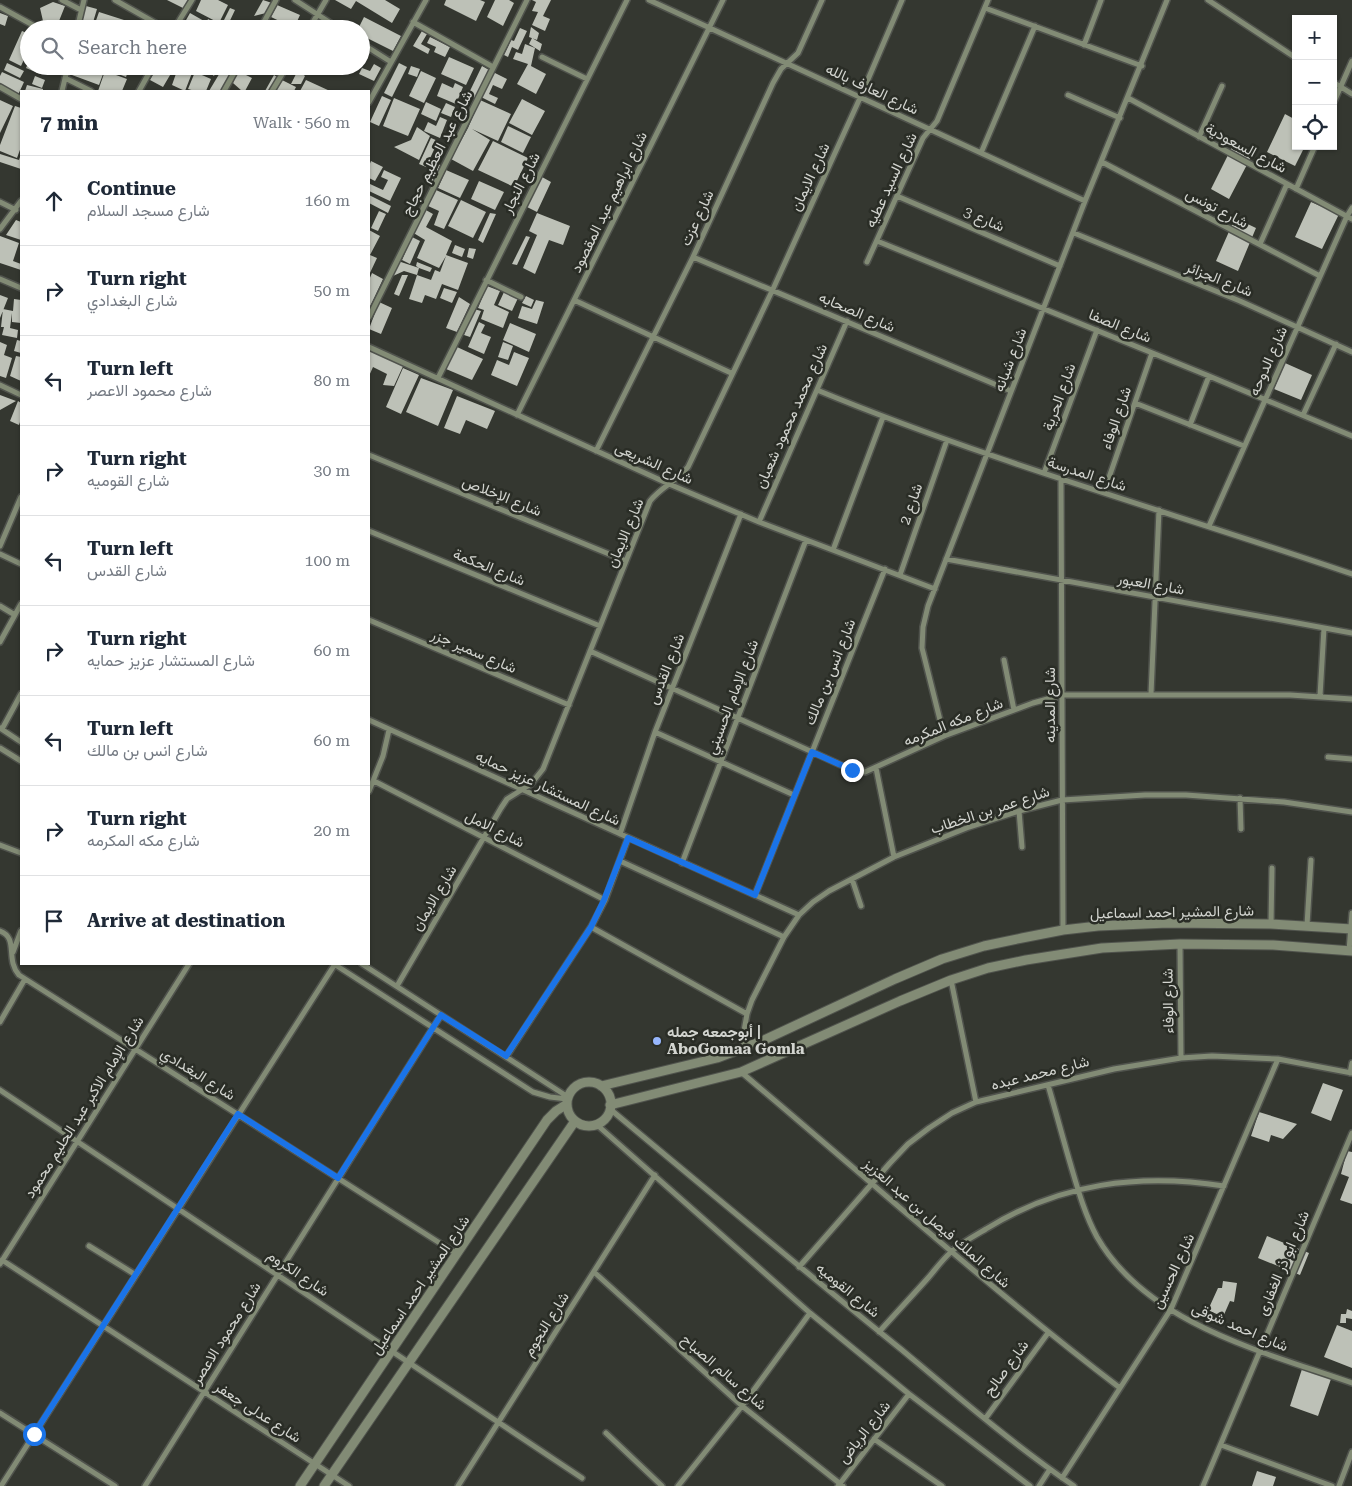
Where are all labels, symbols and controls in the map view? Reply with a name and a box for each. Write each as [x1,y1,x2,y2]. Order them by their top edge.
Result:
map controls [1292,15,1337,150]
button: + [1292,15,1337,60]
search box [20,20,370,75]
icon: search [38,34,66,62]
text: Search here [78,36,187,59]
street label: شارع العارف بالله [822,60,921,120]
button: − [1292,60,1337,105]
street label: شارع عبد العظيم حجاج [398,87,478,220]
button: locate [1292,105,1337,150]
text: 7 min [40,111,98,135]
text: Walk · 560 m [253,113,350,132]
street label: شارع السعودية [1201,119,1290,179]
street label: شارع ابراهيم عبد المقصود [567,128,653,276]
street label: شارع السيد عطيه [861,129,923,231]
street label: شارع الايمان [786,140,836,215]
street label: شارع النجار [498,149,546,218]
text: Continue [87,177,176,200]
street label: شارع تونس [1182,184,1251,234]
icon: ahead [40,187,68,215]
street label: شارع عزت [676,187,720,250]
text: 160 m [304,191,350,210]
text: شارع مسجد السلام [87,201,210,220]
street label: شارع 3 [960,202,1007,237]
street label: شارع الجزائر [1181,257,1255,302]
text: Turn right [87,267,187,290]
icon: right [40,277,68,305]
text: 50 m [313,281,350,300]
street label: شارع الصحابه [815,288,898,338]
text: شارع البغدادي [87,291,177,310]
street label: شارع الصفا [1085,305,1154,349]
street label: شارع الدوحه [1245,323,1293,399]
street label: شارع شبانه [990,325,1032,395]
street label: شارع محمد محمود شعبان [751,341,833,492]
text: Turn left [87,357,173,380]
street label: شارع الحرية [1039,361,1081,434]
icon: left [40,367,68,395]
text: 80 m [313,371,350,390]
text: شارع محمود الاعصر [87,381,212,400]
street label: شارع الوفاء [1097,384,1137,452]
street label: شارع الشريعى [612,438,696,490]
text: Turn right [87,447,187,470]
street label: شارع المدرسة [1045,453,1129,497]
icon: right [40,457,68,485]
text: 30 m [313,461,350,480]
text: شارع القوميه [87,471,169,490]
street label: شارع الإخلاص [459,472,544,522]
street label: شارع 2 [896,481,928,528]
street label: شارع الايمان [602,496,650,571]
text: Turn left [87,537,173,560]
street label: شارع الحكمة [450,544,528,592]
icon: left [40,547,68,575]
text: 100 m [304,551,350,570]
text: شارع القدس [87,561,167,580]
street label: شارع العبور [1115,569,1186,601]
street label: شارع انس بن مالك [800,616,861,729]
street label: شارع سمير جزر [427,625,519,679]
text: Turn right [87,627,187,650]
street label: شارع القدس [644,631,690,708]
icon: right [40,637,68,665]
street label: شارع الإمام الحسيني [702,637,766,758]
text: 60 m [313,641,350,660]
text: شارع المستشار عزيز حمايه [87,651,255,670]
street label: شارع المدينه [1041,667,1061,743]
street label: شارع مكه المكرمه [901,694,1006,752]
text: Turn left [87,717,173,740]
icon: left [40,727,68,755]
text: 60 m [313,731,350,750]
text: شارع انس بن مالك [87,741,208,760]
street label: شارع المستشار عزيز حمايه [472,747,623,831]
route end [841,759,864,782]
street label: شارع عمر بن الخطاب [928,782,1053,840]
street label: شارع الامل [461,806,528,853]
text: Turn right [87,807,187,830]
icon: right [40,817,68,845]
text: 20 m [313,821,350,840]
text: شارع مكه المكرمه [87,831,200,850]
street label: شارع الايمان [407,862,462,935]
street label: شارع المشير احمد اسماعيل [1090,902,1254,924]
icon: arrive [40,907,68,935]
text: Arrive at destination [87,909,285,932]
street label: شارع الوفاء [1158,968,1180,1034]
street label: شارع الإمام الاكبر عبد الحليم محمود [20,1013,149,1202]
place label: أبوجمعه جمله | AboGomaa Gomla [667,1023,805,1058]
marker: أبوجمعه جمله | AboGomaa Gomla [651,1035,663,1047]
street label: شارع البغدادي [155,1044,239,1108]
street label: شارع محمد عبده [989,1052,1092,1096]
street label: شارع الملك فيصل بن عبد العزيز [858,1154,1014,1293]
street label: شارع ابو ذر الغفارى [1253,1208,1315,1319]
street label: شارع المشير احمد اسماعيل [367,1212,475,1359]
street label: شارع الحسين [1148,1230,1200,1313]
street label: شارع الكروم [263,1246,332,1302]
street label: شارع القوميه [811,1259,884,1323]
street label: شارع محمود الاعصر [187,1278,266,1389]
street label: شارع النجوم [519,1288,575,1361]
street label: شارع احمد شوقى [1188,1299,1291,1357]
street label: شارع سالم الصباح [676,1330,770,1416]
street label: شارع صالح [980,1336,1034,1401]
street label: شارع عدلى جعفر [209,1377,305,1448]
street label: شارع الرياض [834,1397,896,1468]
route start [23,1423,46,1446]

